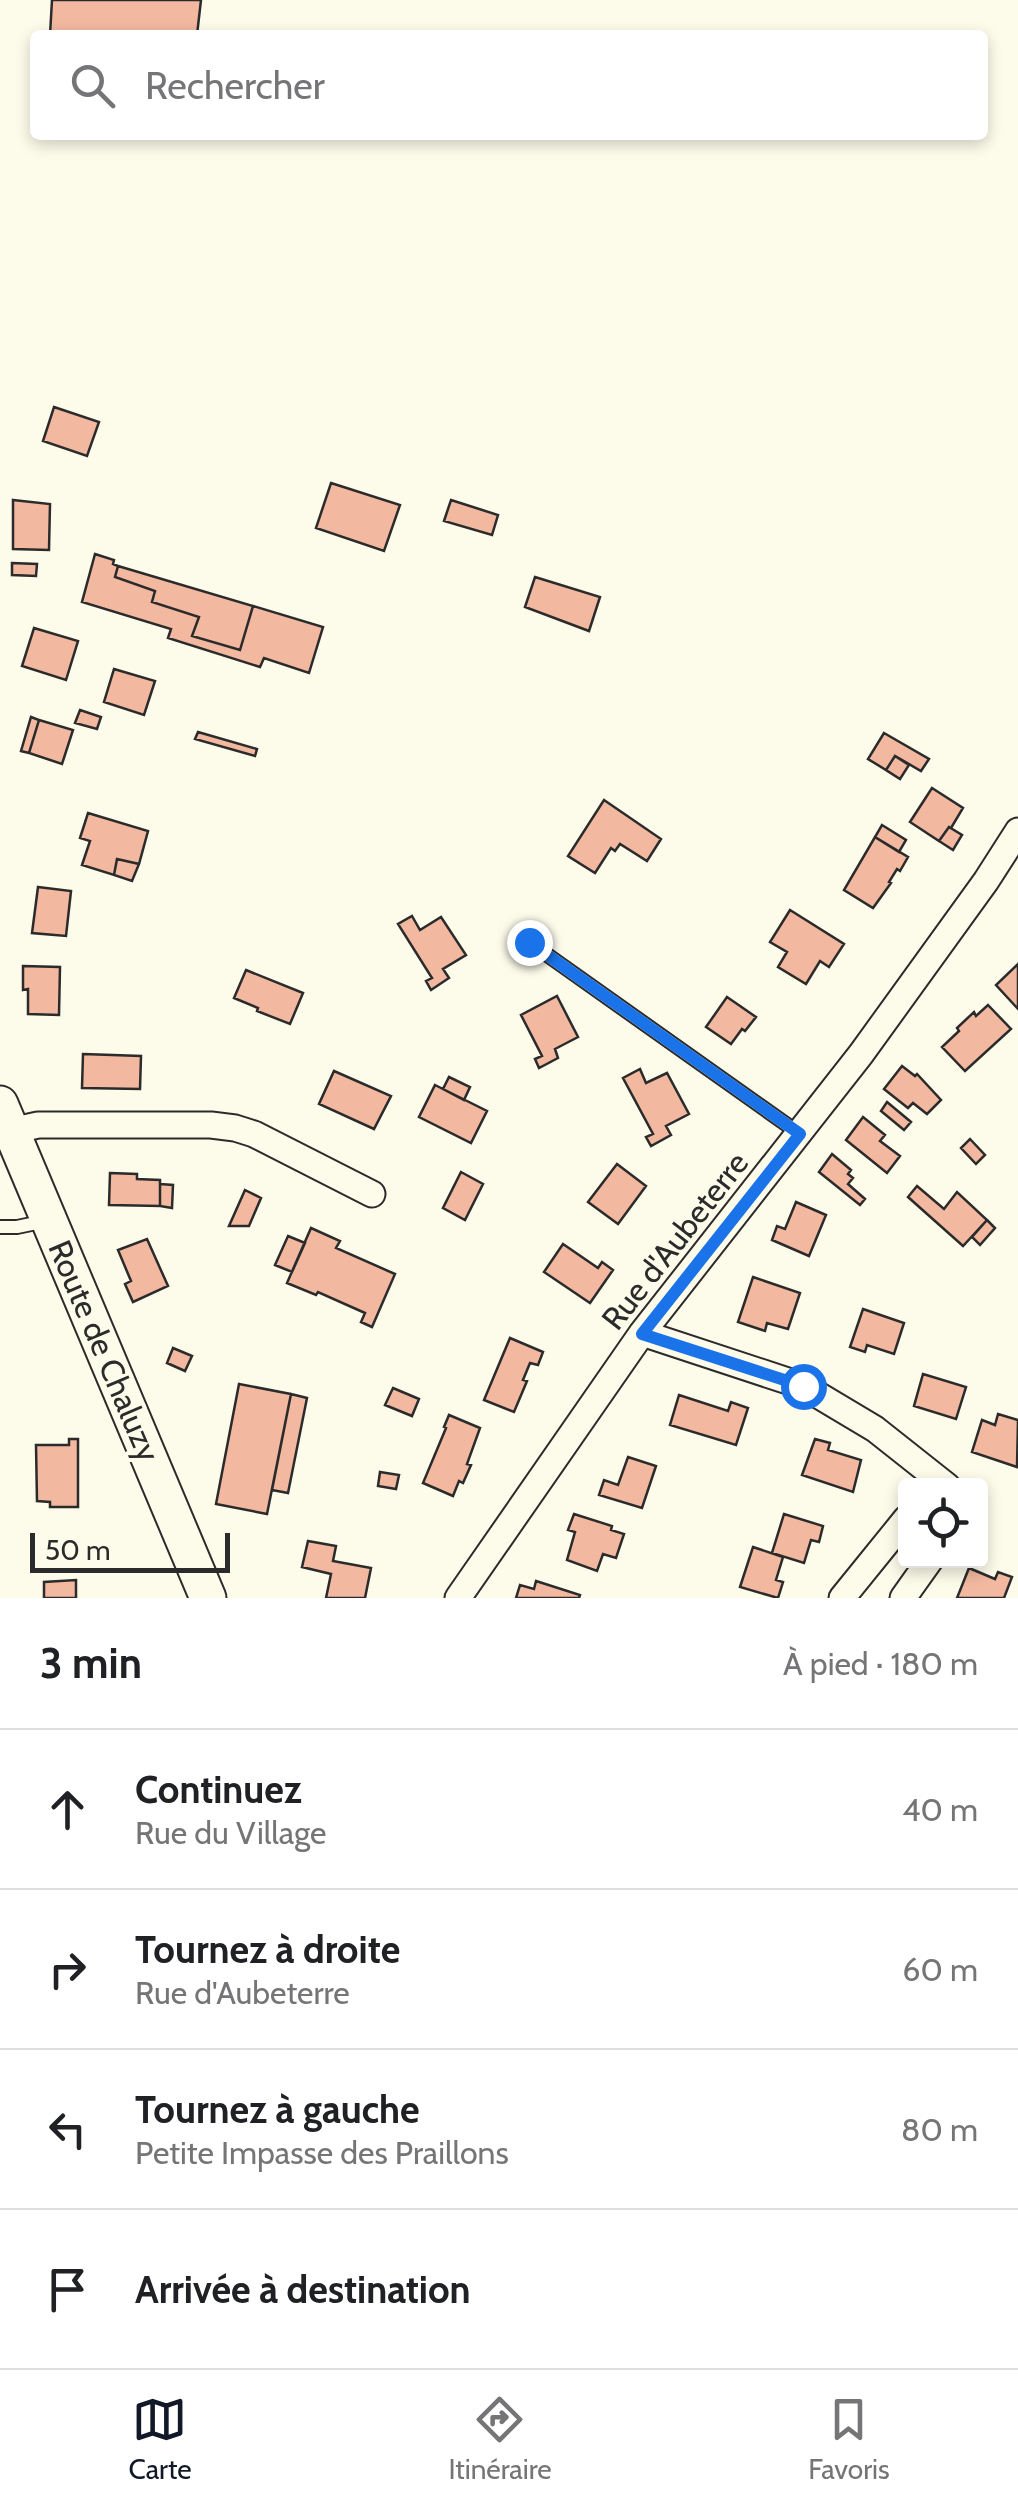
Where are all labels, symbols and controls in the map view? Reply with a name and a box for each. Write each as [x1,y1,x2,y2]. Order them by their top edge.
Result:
search box [30,30,988,140]
icon: search [65,58,120,113]
text: Rechercher [145,62,325,109]
route end [507,920,553,966]
street label: Rue d'Aubeterre [593,1144,756,1337]
street label: Route de Chaluzy [40,1234,169,1467]
route start [781,1364,827,1410]
map controls [898,1478,988,1568]
button: locate [898,1478,988,1568]
scale bar [30,1528,230,1572]
text: 50 m [45,1533,111,1567]
text: 3 min [40,1637,142,1689]
text: À pied · 180 m [783,1644,978,1683]
text: Continuez [135,1766,302,1813]
icon: ahead [40,1782,95,1837]
text: 40 m [902,1790,978,1829]
text: Rue du Village [135,1813,327,1852]
text: Tournez à droite [135,1926,400,1973]
icon: right [40,1942,95,1997]
text: 60 m [902,1950,978,1989]
text: Rue d'Aubeterre [135,1973,350,2012]
text: Tournez à gauche [135,2086,420,2133]
icon: left [40,2102,95,2157]
text: 80 m [901,2110,978,2149]
text: Petite Impasse des Praillons [135,2133,509,2172]
icon: arrive [40,2262,95,2317]
text: Arrivée à destination [135,2266,471,2313]
tab: Carte [128,2392,192,2486]
tab: Itinéraire [448,2392,552,2486]
tab: Favoris [808,2392,890,2486]

